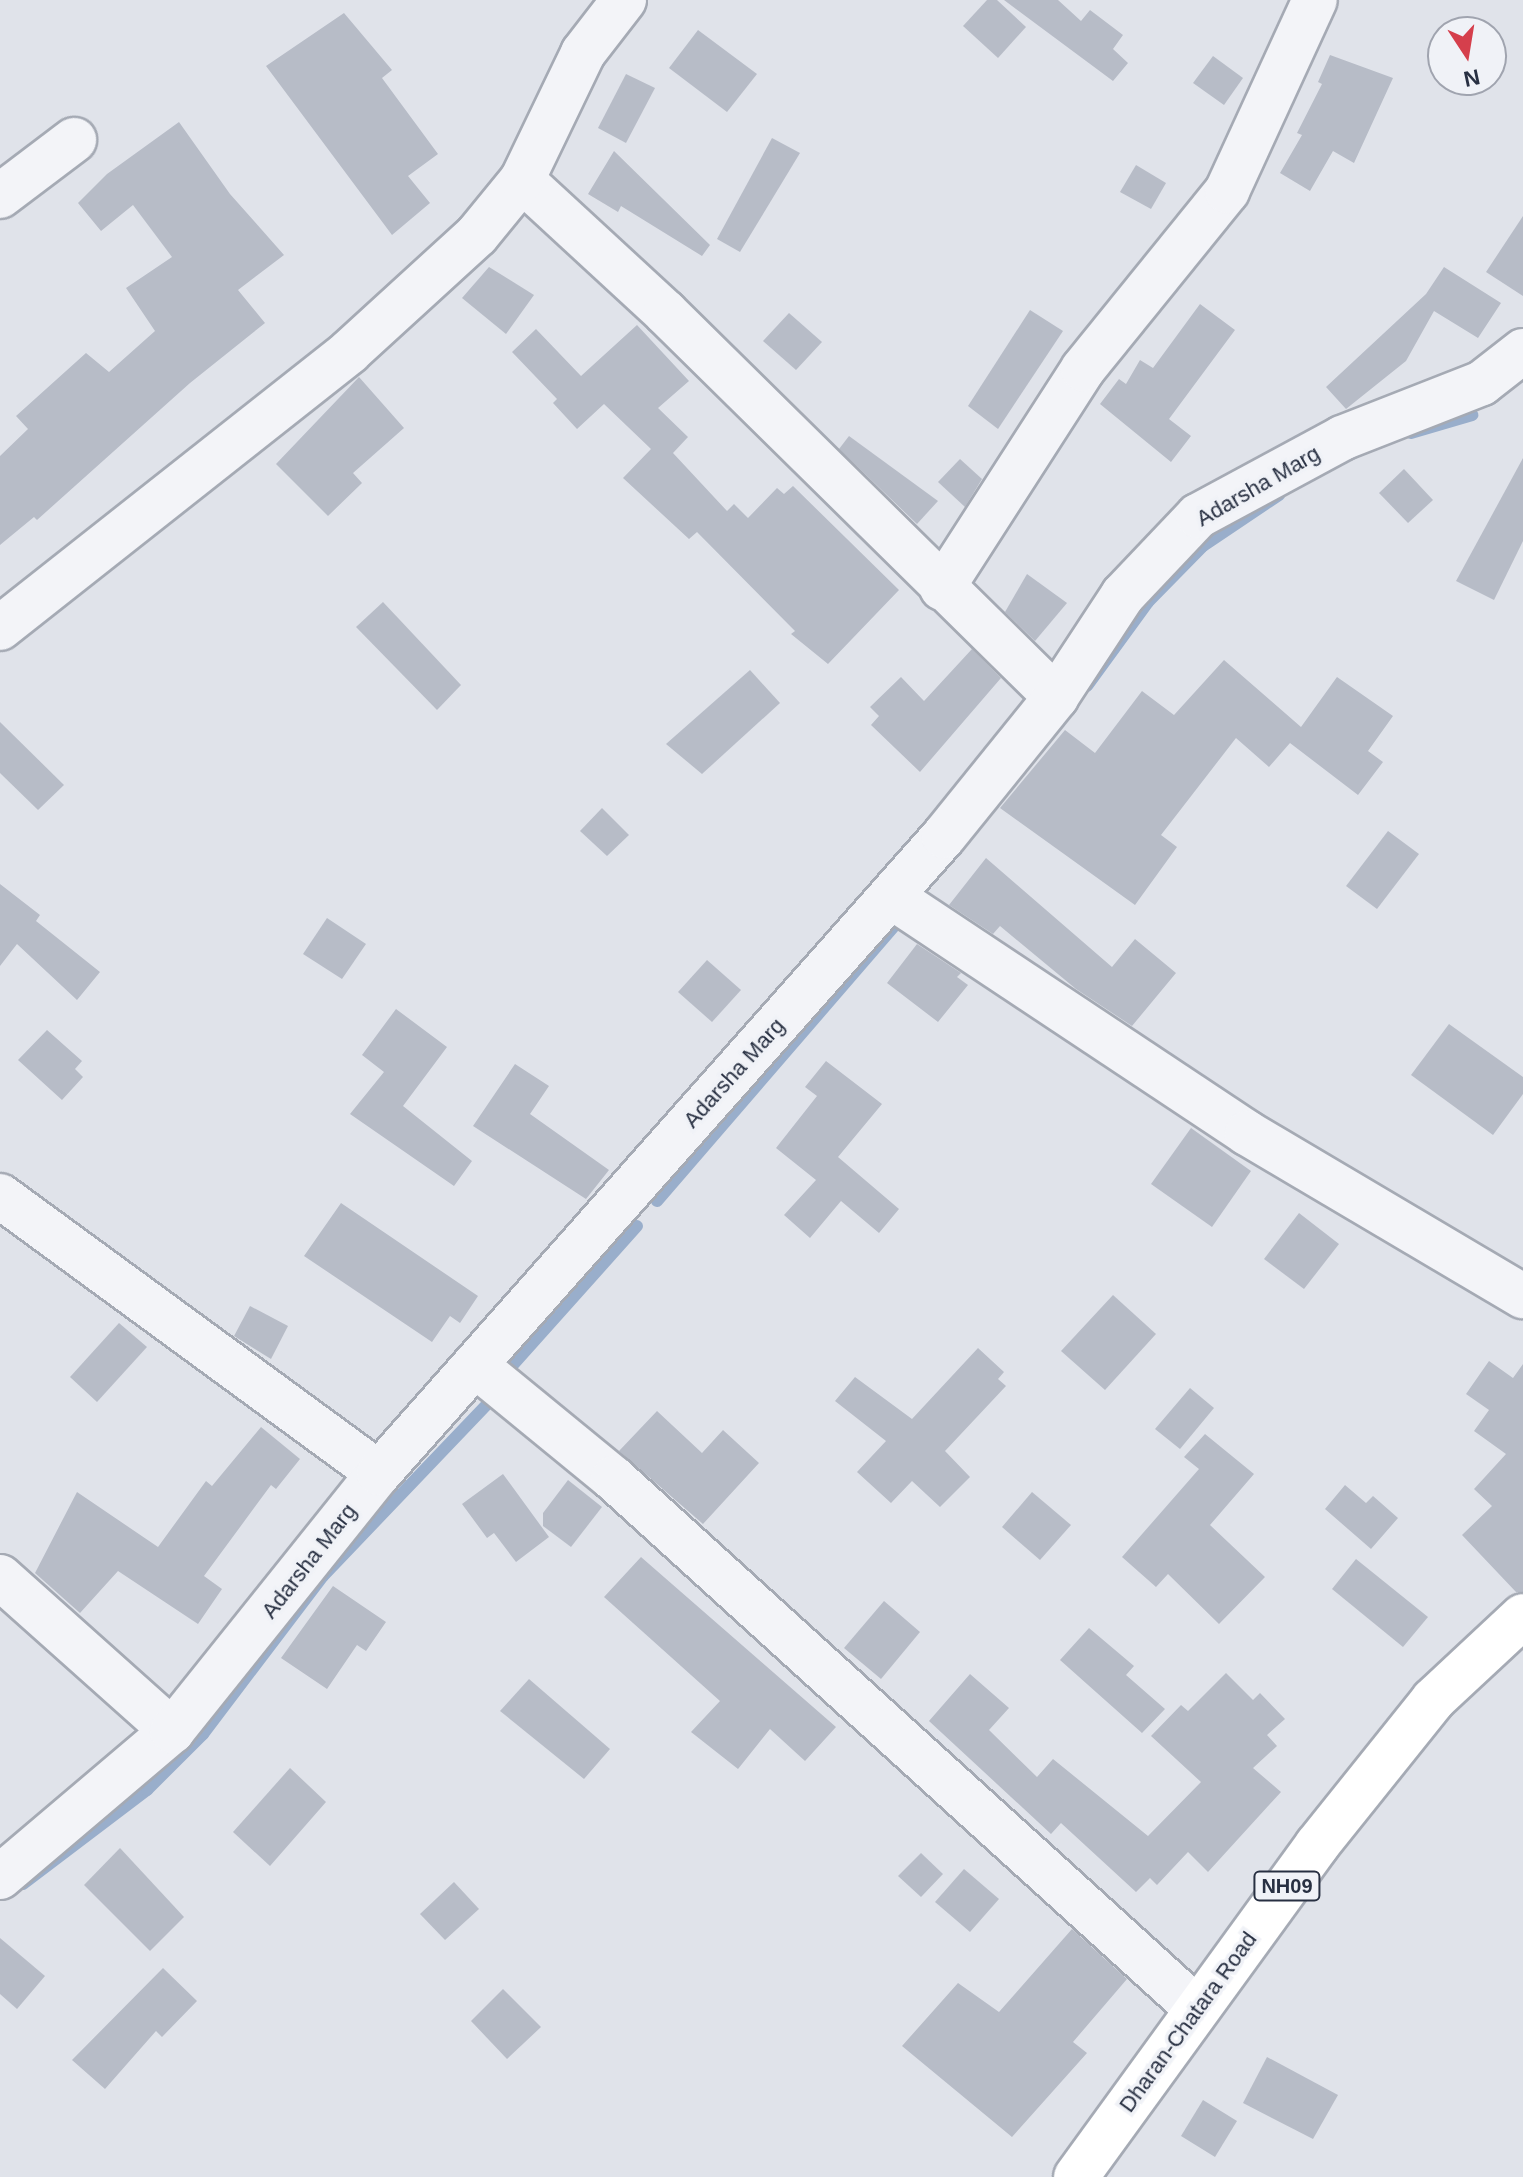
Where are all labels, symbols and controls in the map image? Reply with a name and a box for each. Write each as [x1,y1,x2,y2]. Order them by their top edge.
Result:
north arrow [1427,16,1507,96]
text: N [1461,64,1482,92]
street label: Adarsha Marg [1192,440,1324,532]
street label: Adarsha Marg [678,1013,790,1133]
street label: Adarsha Marg [256,1498,362,1624]
road number: NH09 [1253,1870,1321,1902]
street label: Dharan-Chatara Road [1114,1927,1262,2117]

